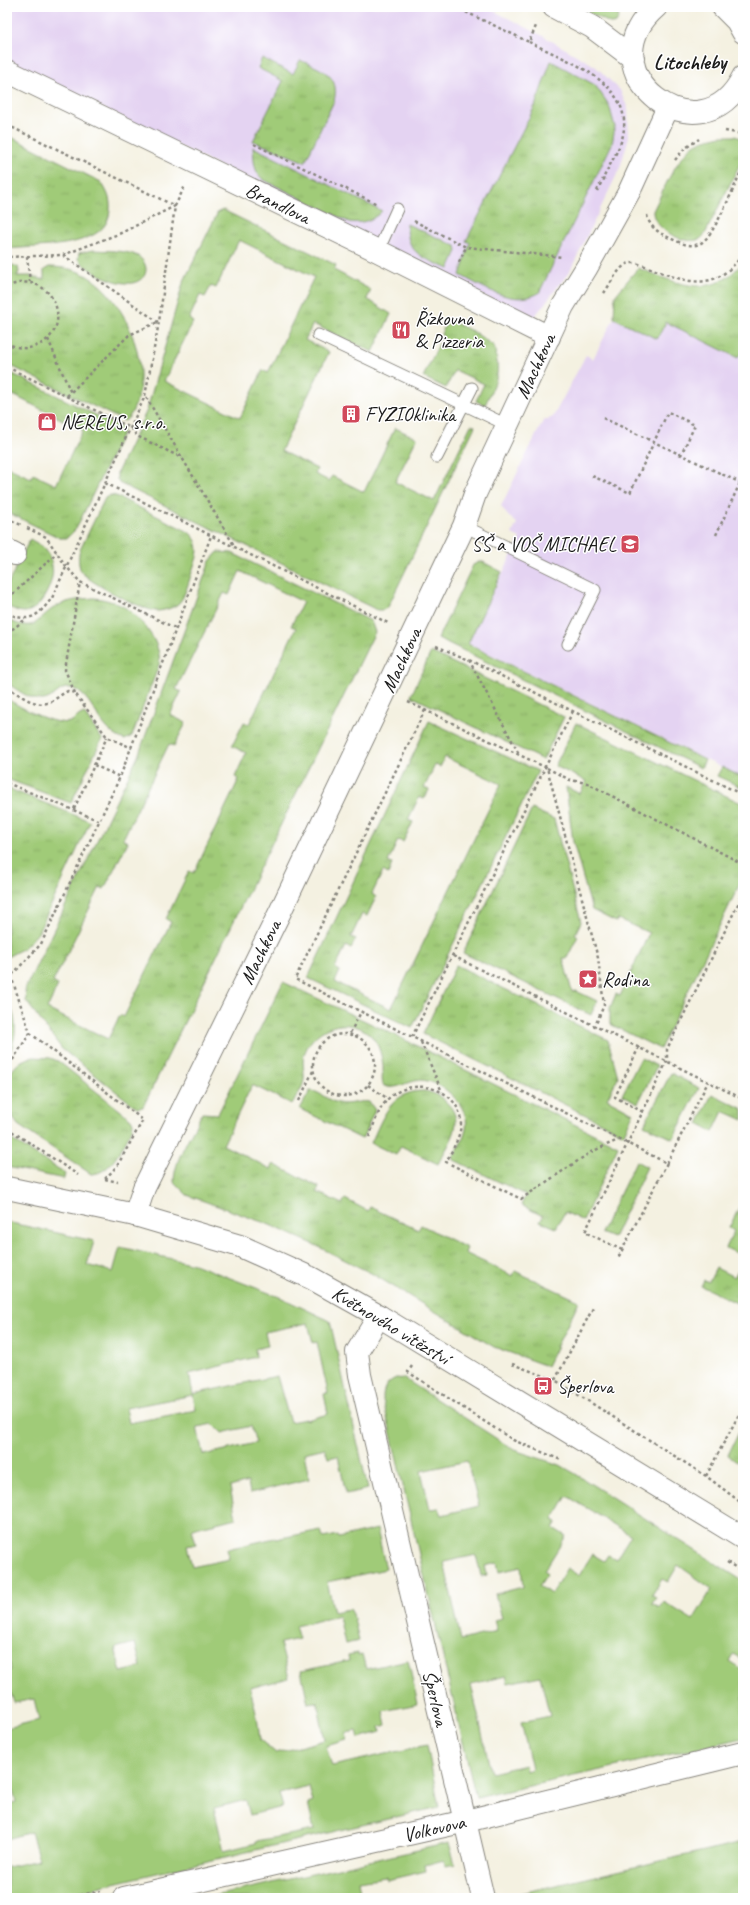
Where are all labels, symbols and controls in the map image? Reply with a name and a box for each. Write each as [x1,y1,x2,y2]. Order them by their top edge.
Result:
district label: Litochleby [654,49,729,75]
street label: Brandlova [242,177,316,230]
place label: Řízkovna & Pizzeria [415,306,484,354]
restaurant icon: Řízkovna & Pizzeria [390,319,412,341]
street label: Machkova [510,328,562,402]
place label: FYZIOklinika [365,402,457,427]
building icon: FYZIOklinika [340,403,362,425]
place label: NEREUS, s.r.o. [61,410,165,435]
shop icon: NEREUS, s.r.o. [36,411,58,433]
place label: SŠ a VOŠ MICHAEL [472,532,616,557]
school or university icon: SŠ a VOŠ MICHAEL [619,533,641,555]
street label: Machkova [376,622,428,697]
street label: Machkova [234,914,287,988]
place label: Rodina [602,967,650,992]
place icon: Rodina [577,968,599,990]
street label: Květnového vítězství [327,1280,458,1373]
place label: Šperlova [557,1374,615,1399]
bus stop icon: Šperlova [532,1375,554,1397]
street label: Šperlova [417,1668,454,1730]
street label: Volkovova [401,1809,469,1848]

